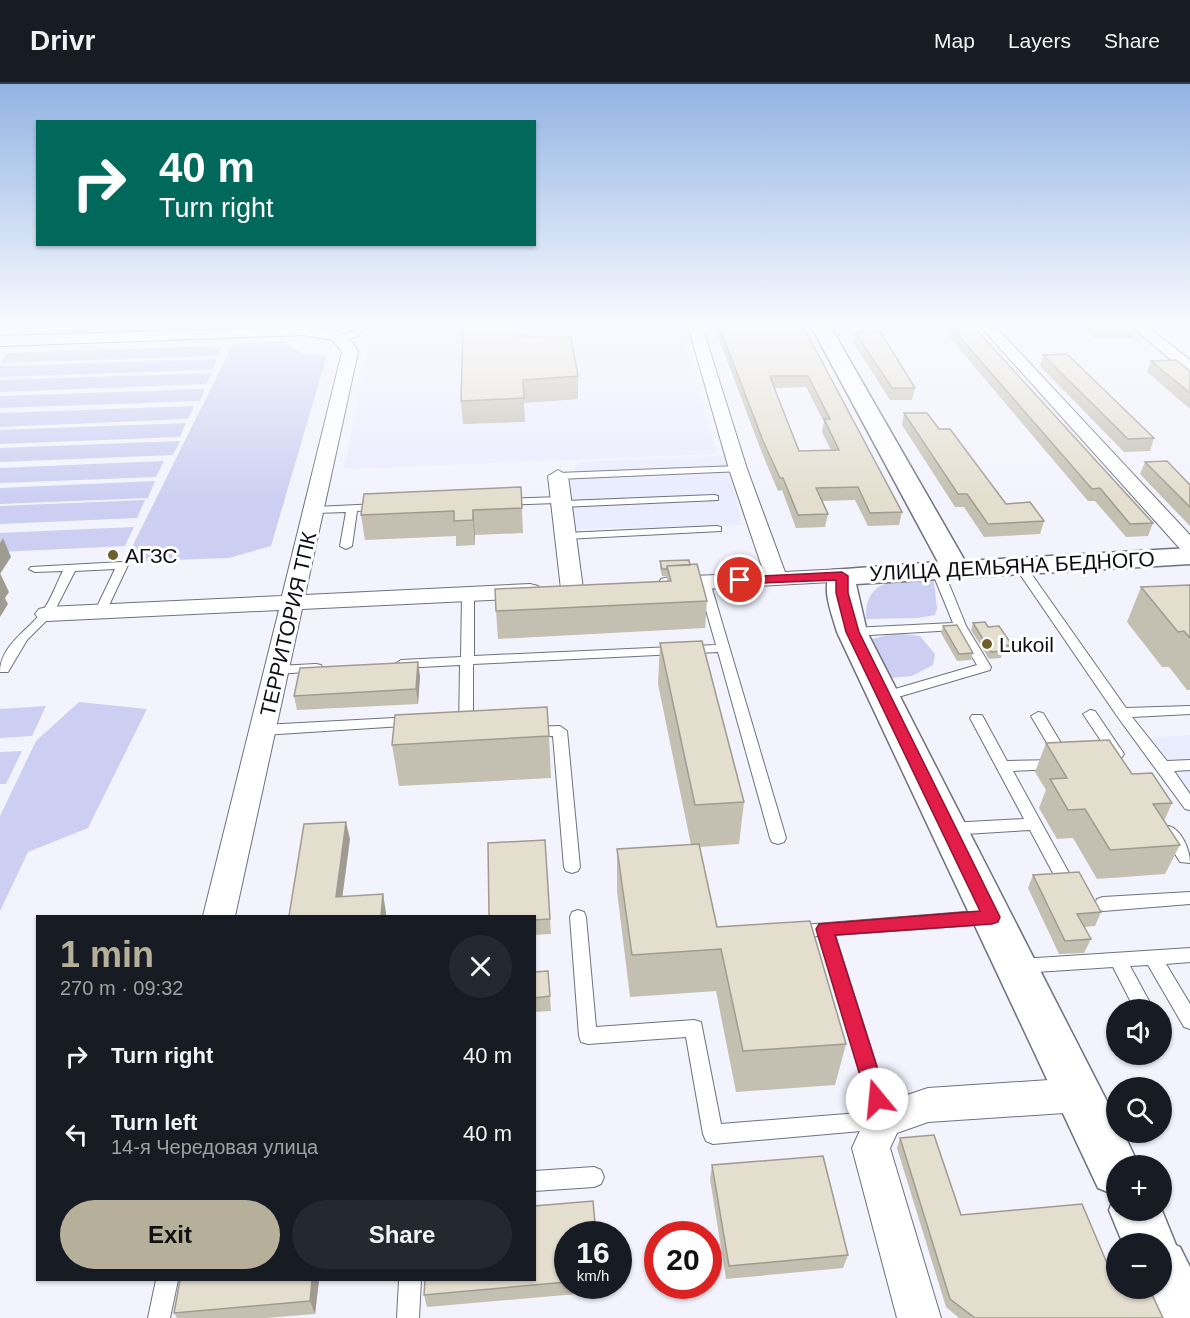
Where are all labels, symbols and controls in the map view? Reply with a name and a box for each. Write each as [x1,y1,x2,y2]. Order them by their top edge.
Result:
text: Drivr [30,25,95,56]
text: Map [934,29,975,52]
text: Layers [1008,29,1071,52]
text: Share [1104,29,1160,52]
icon: right [60,144,138,222]
text: 40 m [159,144,255,191]
text: Turn right [159,193,274,223]
street label: ТЕРРИТОРИЯ ТПК [256,529,321,718]
place label: АГЗС [125,544,178,567]
street label: УЛИЦА ДЕМЬЯНА БЕДНОГО [869,547,1155,585]
marker: АГЗС [106,548,120,562]
pin [714,554,765,605]
icon: arrive [723,563,756,596]
place label: Lukoil [999,633,1054,656]
marker: Lukoil [980,637,994,651]
text: 1 min [60,934,154,975]
button: close [449,935,512,998]
text: 270 m · 09:32 [60,977,183,999]
map controls [1106,999,1172,1299]
button: sound [1106,999,1172,1065]
icon: right [60,1040,93,1073]
text: Turn right [111,1043,213,1068]
text: 40 m [463,1043,512,1068]
position arrow [845,1067,909,1131]
button: search [1106,1077,1172,1143]
text: Turn left [111,1110,197,1135]
icon: left [60,1118,93,1151]
text: 40 m [463,1121,512,1146]
text: 14-я Чередовая улица [111,1136,318,1158]
button: + [1106,1155,1172,1221]
button: Exit [60,1200,280,1269]
button: Share [292,1200,512,1269]
speed limit sign: 20 [644,1221,722,1299]
button: − [1106,1233,1172,1299]
text: 16 [576,1236,610,1269]
text: km/h [577,1267,609,1284]

